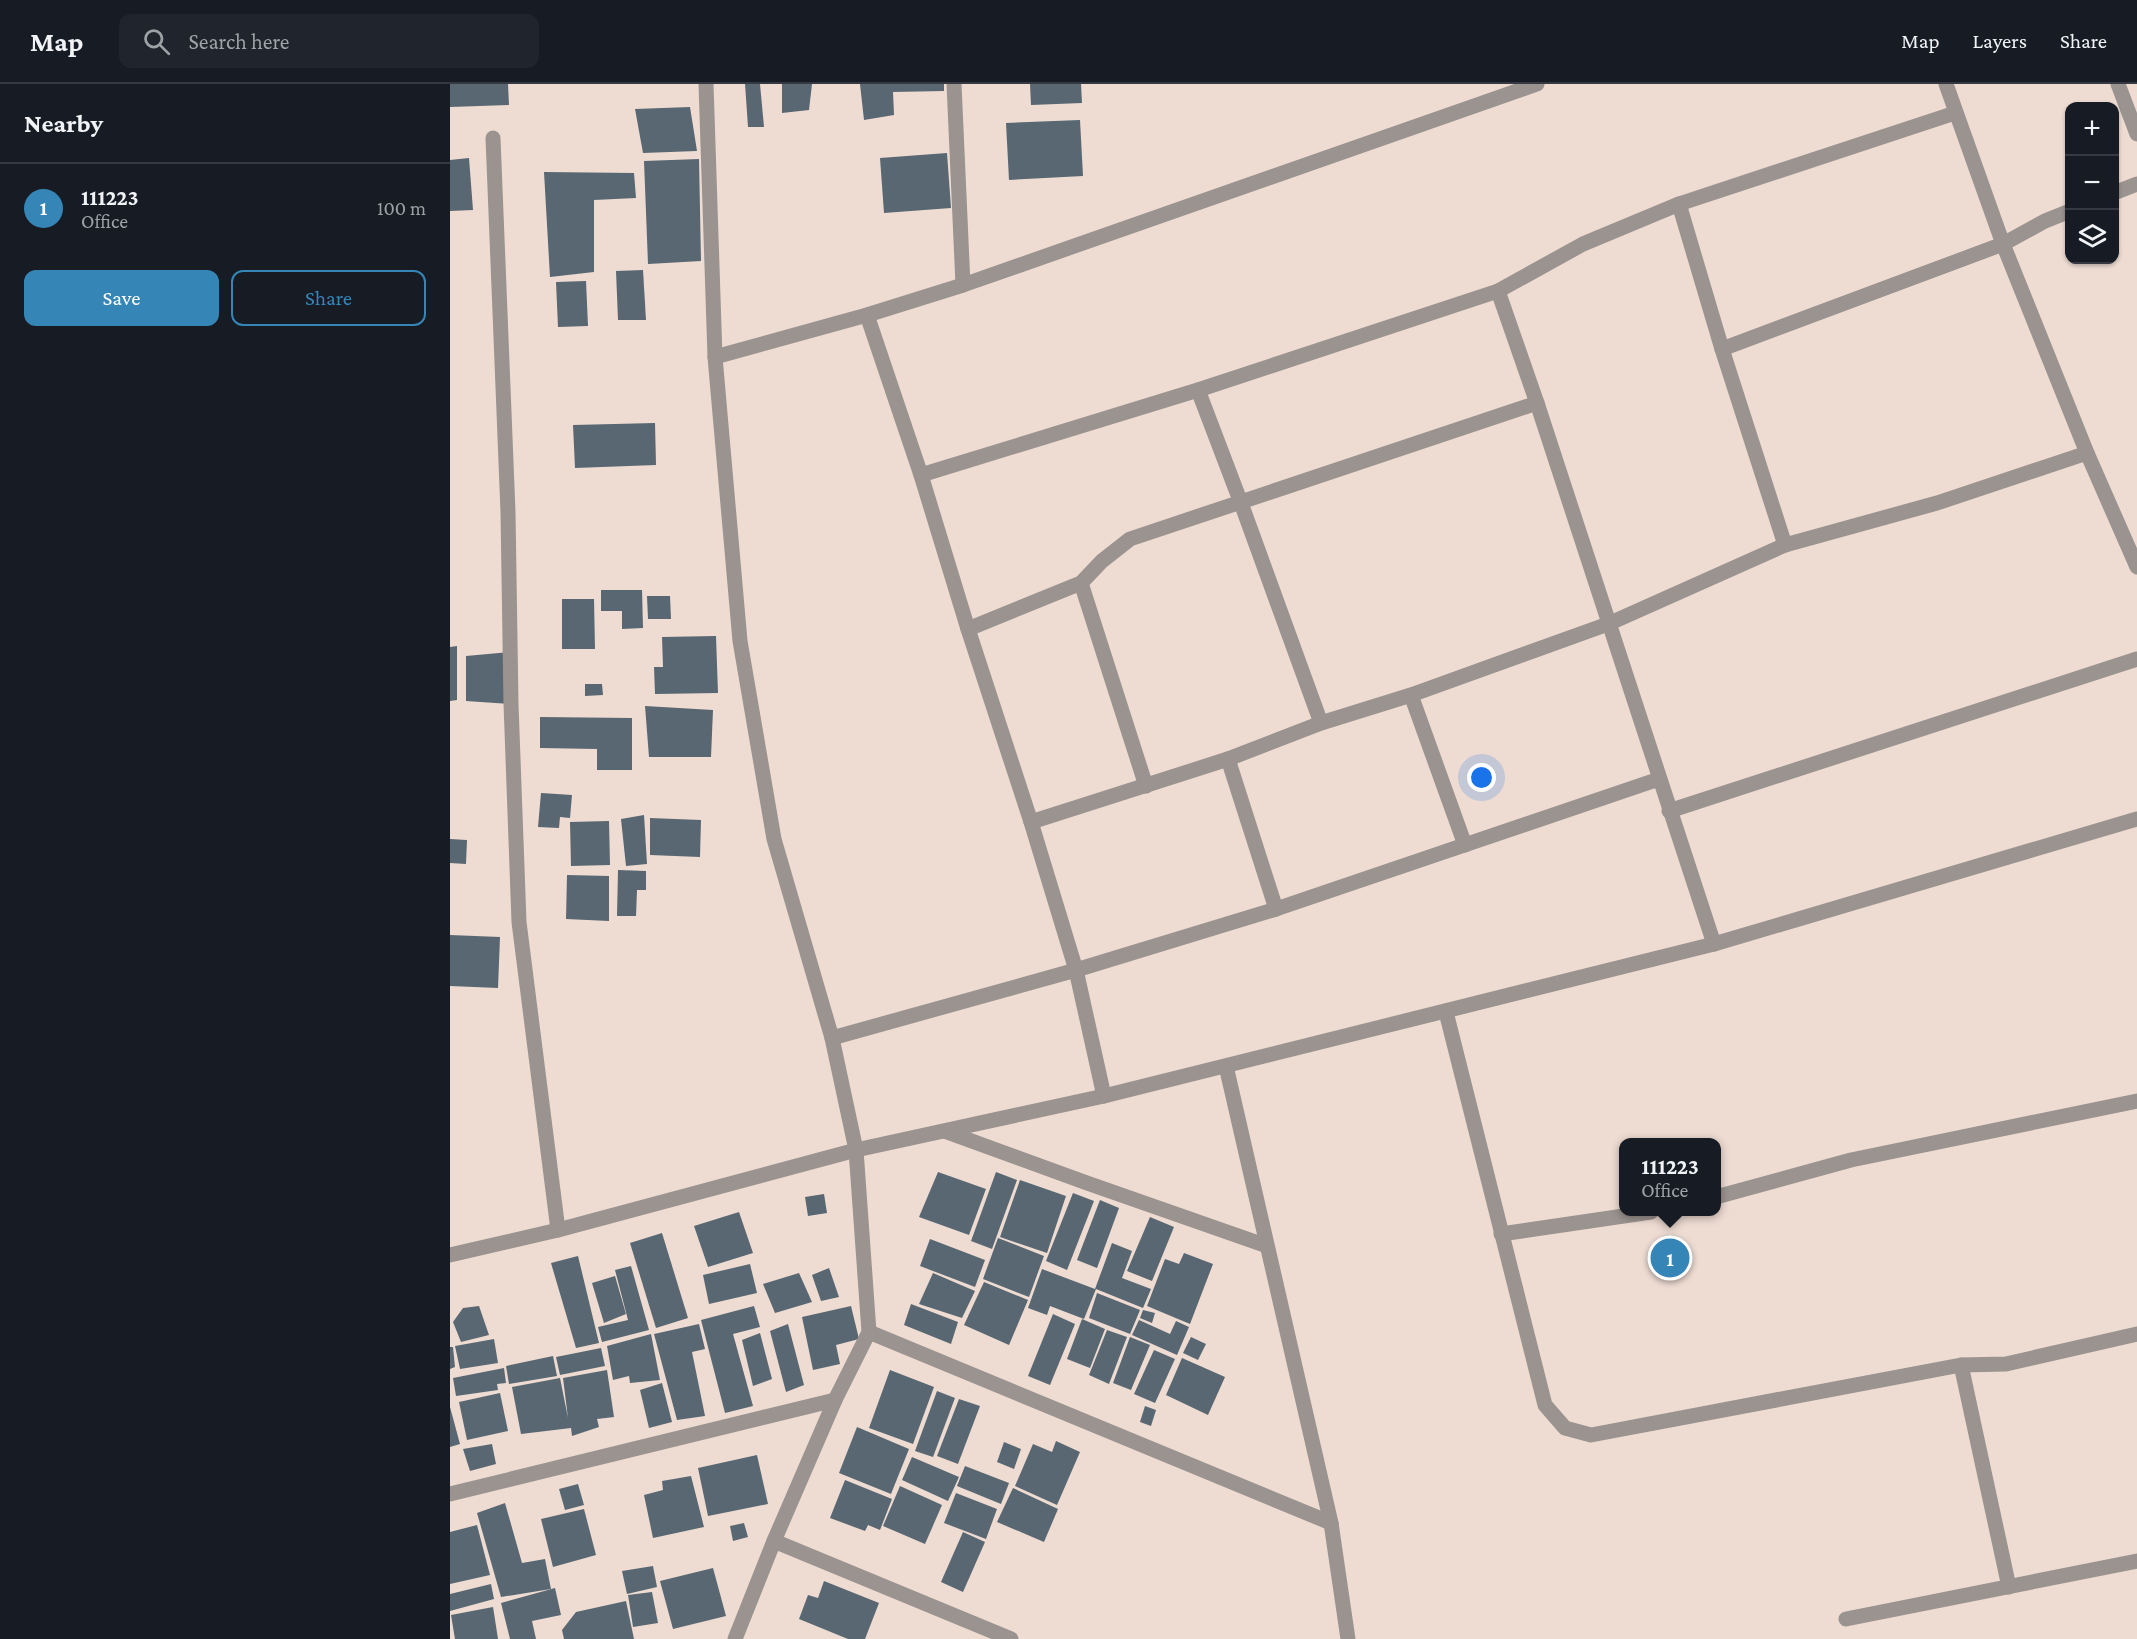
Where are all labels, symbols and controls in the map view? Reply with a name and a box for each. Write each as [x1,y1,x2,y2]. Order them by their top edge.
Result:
search box [119,14,539,68]
icon: search [140,25,173,58]
text: Map [30,26,83,57]
text: Search here [188,29,289,54]
text: Map [1901,29,1940,53]
text: Layers [1973,29,2027,53]
text: Share [2060,29,2107,53]
map controls [2065,102,2119,264]
button: + [2065,102,2119,156]
text: Nearby [24,109,103,138]
button: − [2065,156,2119,210]
text: 111223 [81,185,139,210]
text: 1 [40,197,47,219]
text: 100 m [377,197,426,219]
text: Office [81,210,128,232]
button: layers [2065,210,2119,264]
button: Save [24,270,219,326]
button: Share [231,270,426,326]
your location [1467,763,1496,792]
popup [1619,1138,1721,1216]
text: 111223 [1641,1154,1699,1179]
text: Office [1641,1179,1688,1201]
pin: 1 [1650,1236,1690,1280]

